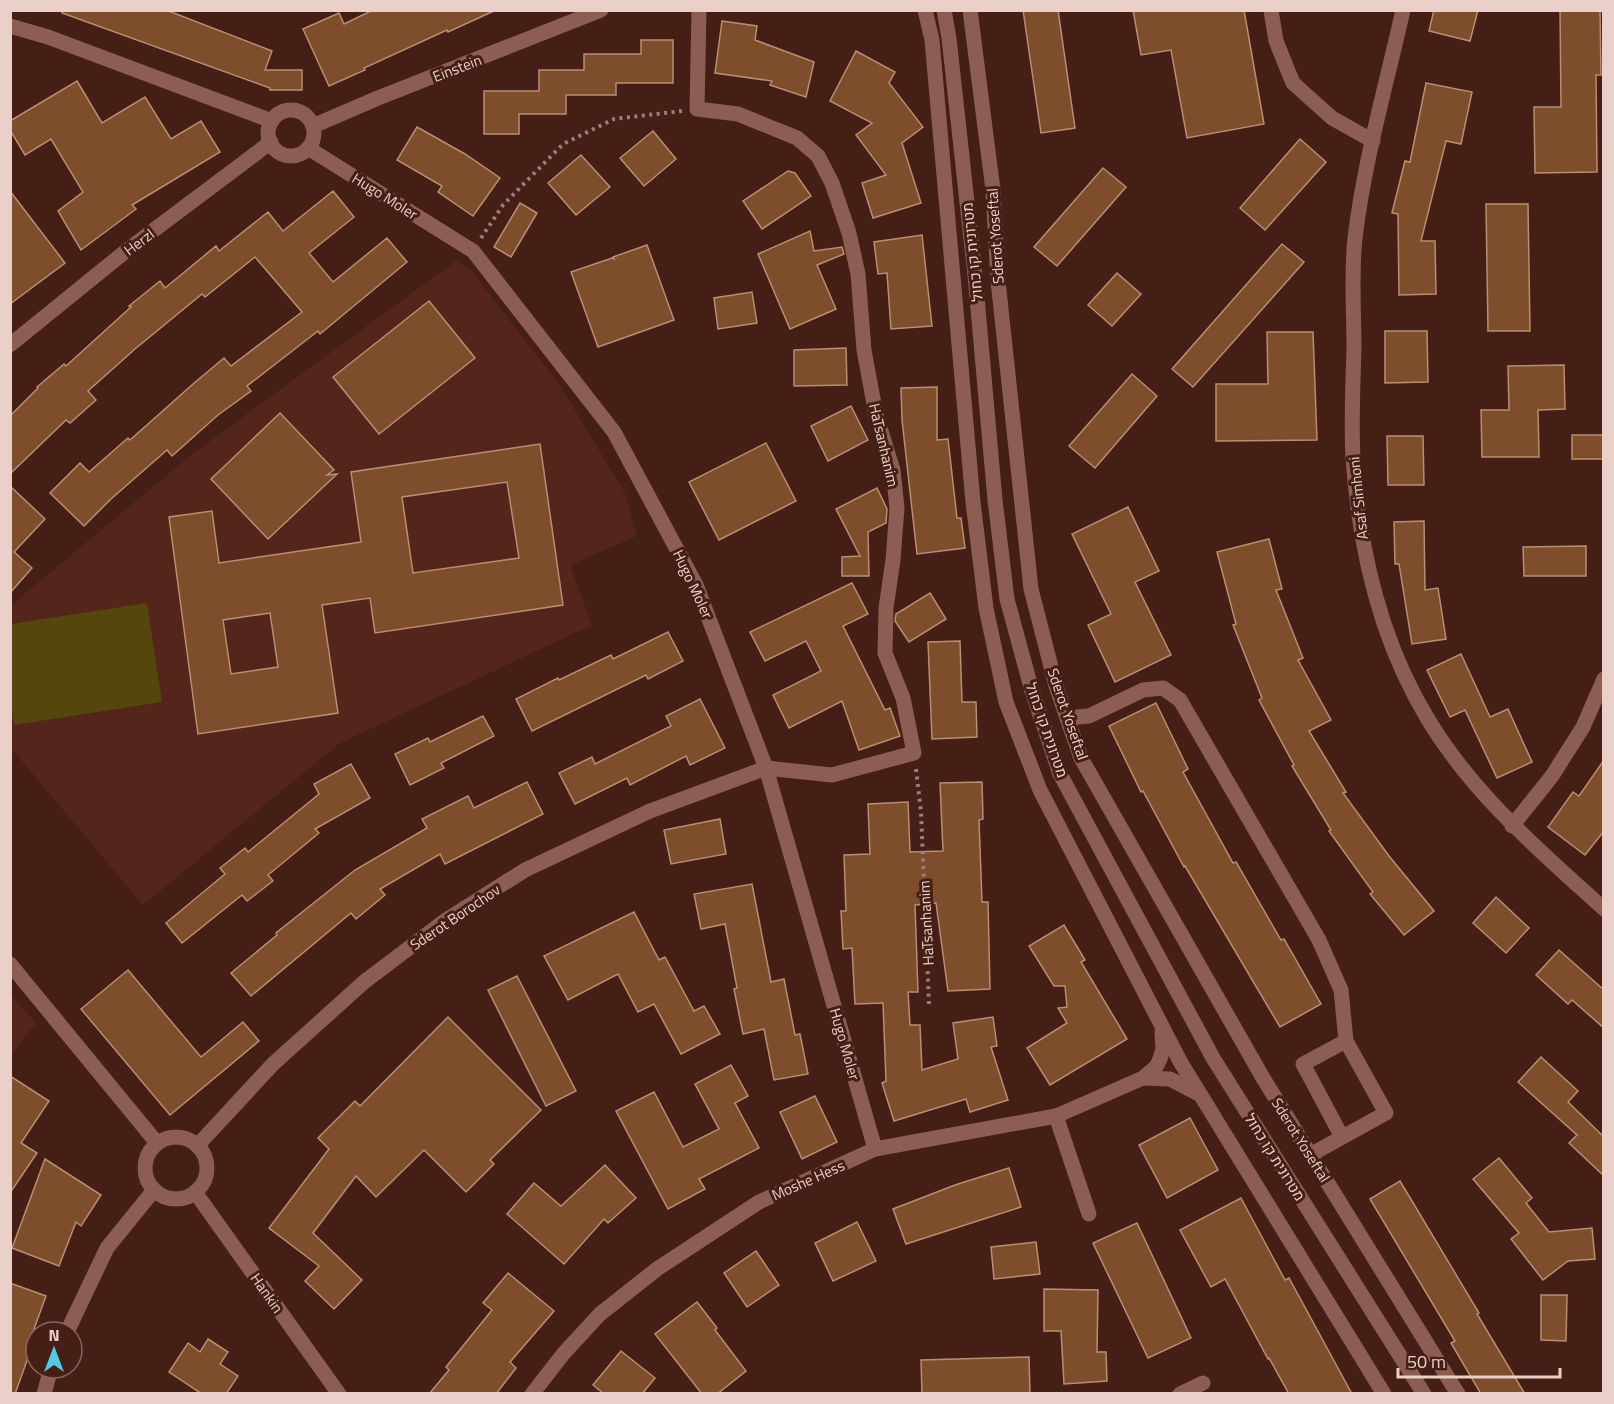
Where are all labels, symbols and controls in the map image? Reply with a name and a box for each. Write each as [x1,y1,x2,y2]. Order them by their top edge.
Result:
street label: Einstein [429,48,485,88]
street label: Hugo Moler [348,167,422,225]
street label: Sderot Yoseftal [980,187,1010,285]
street label: מטרונית קו כחול [955,201,989,303]
street label: Herzl [119,223,159,261]
street label: HaTsanhanim [863,401,905,489]
street label: Asaf Simhoni [1342,456,1374,540]
street label: Hugo Moler [667,546,719,622]
street label: Sderot Yoseftal [1042,665,1094,763]
street label: מטרונית קו כחול [1020,679,1074,781]
street label: Sderot Borochov [405,878,505,956]
street label: HaTsanhanim [912,880,940,966]
street label: Hugo Moler [824,1005,866,1083]
street label: Sderot Yoseftal [1266,1093,1336,1187]
street label: מטרונית קו כחול [1239,1109,1311,1205]
street label: Moshe Hess [768,1154,848,1206]
street label: Hankin [245,1268,289,1318]
north arrow [24,1320,84,1380]
text: N [48,1323,60,1347]
scale bar [1398,1341,1560,1379]
text: 50 m [1407,1348,1446,1375]

